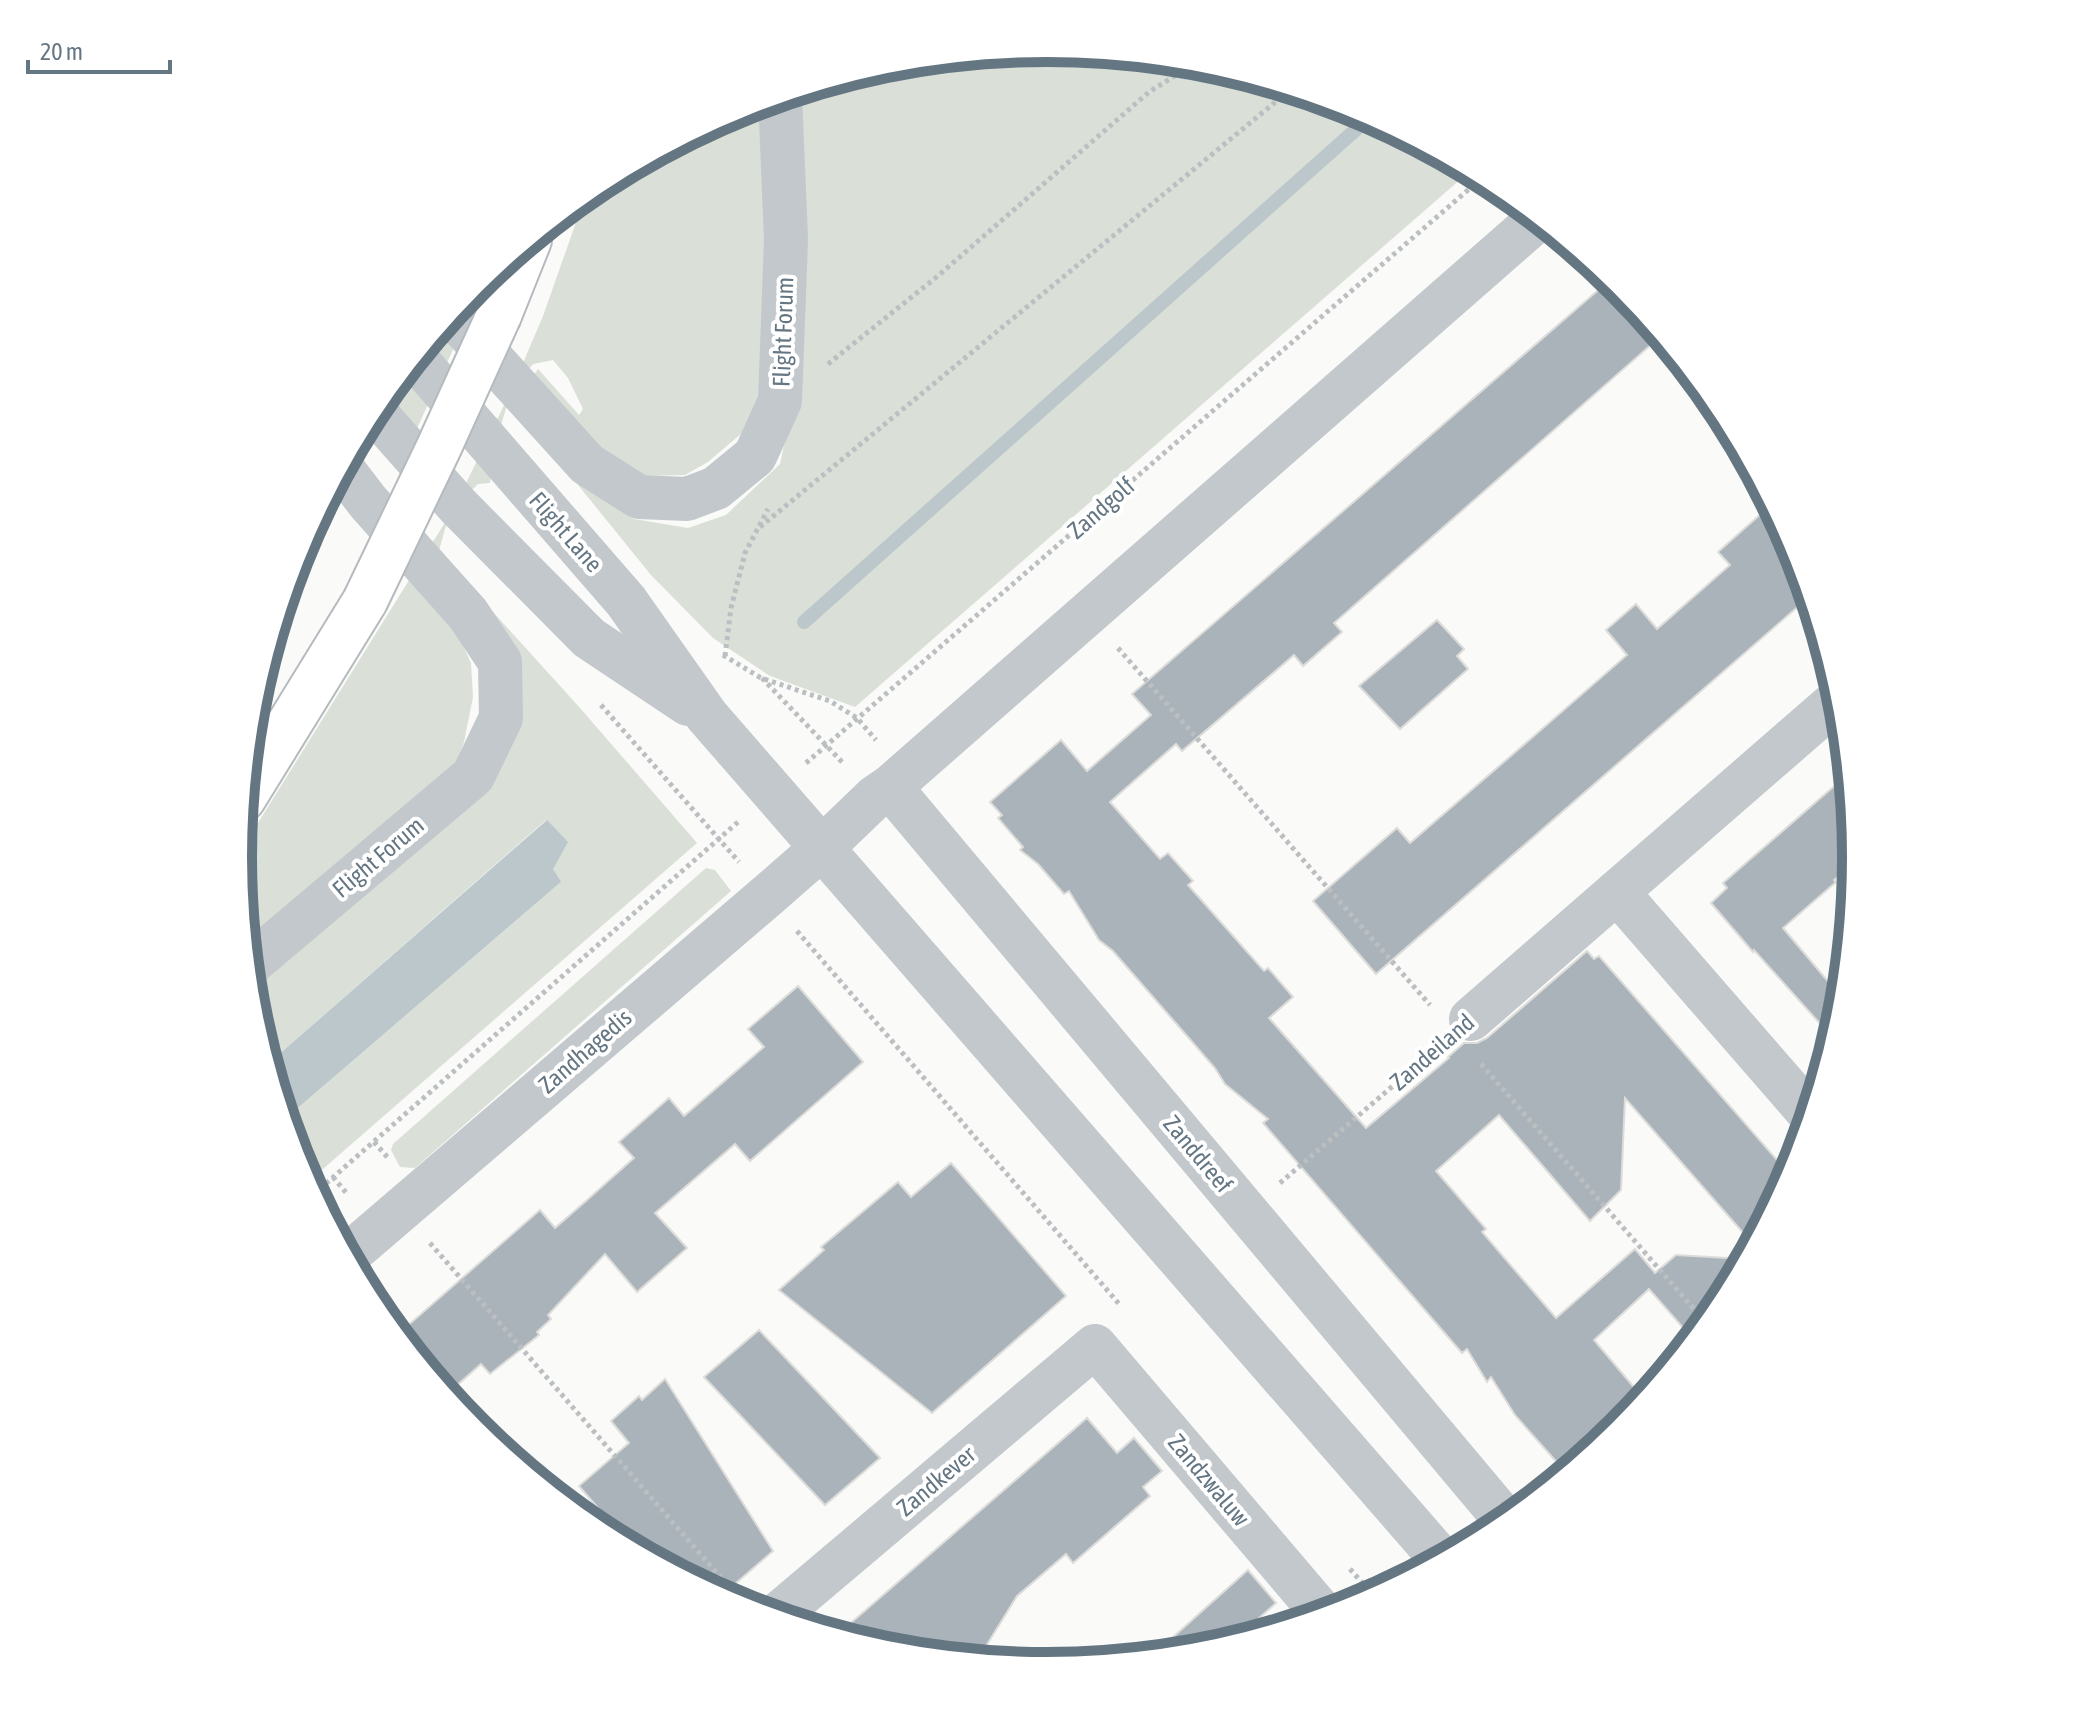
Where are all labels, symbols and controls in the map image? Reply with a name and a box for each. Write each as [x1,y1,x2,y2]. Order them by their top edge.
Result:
scale bar [28,24,170,74]
text: 20 m [40,38,83,65]
street label: Flight Forum [768,276,798,388]
street label: Zandgolf [1062,472,1140,544]
street label: Flight Lane [524,487,608,577]
street label: Flight Forum [327,811,429,903]
street label: Zandhagedis [533,1003,637,1099]
street label: Zandeiland [1385,1008,1479,1096]
street label: Zanddreef [1158,1110,1238,1198]
street label: Zandzwaluw [1163,1429,1255,1531]
street label: Zandkever [892,1440,981,1521]

